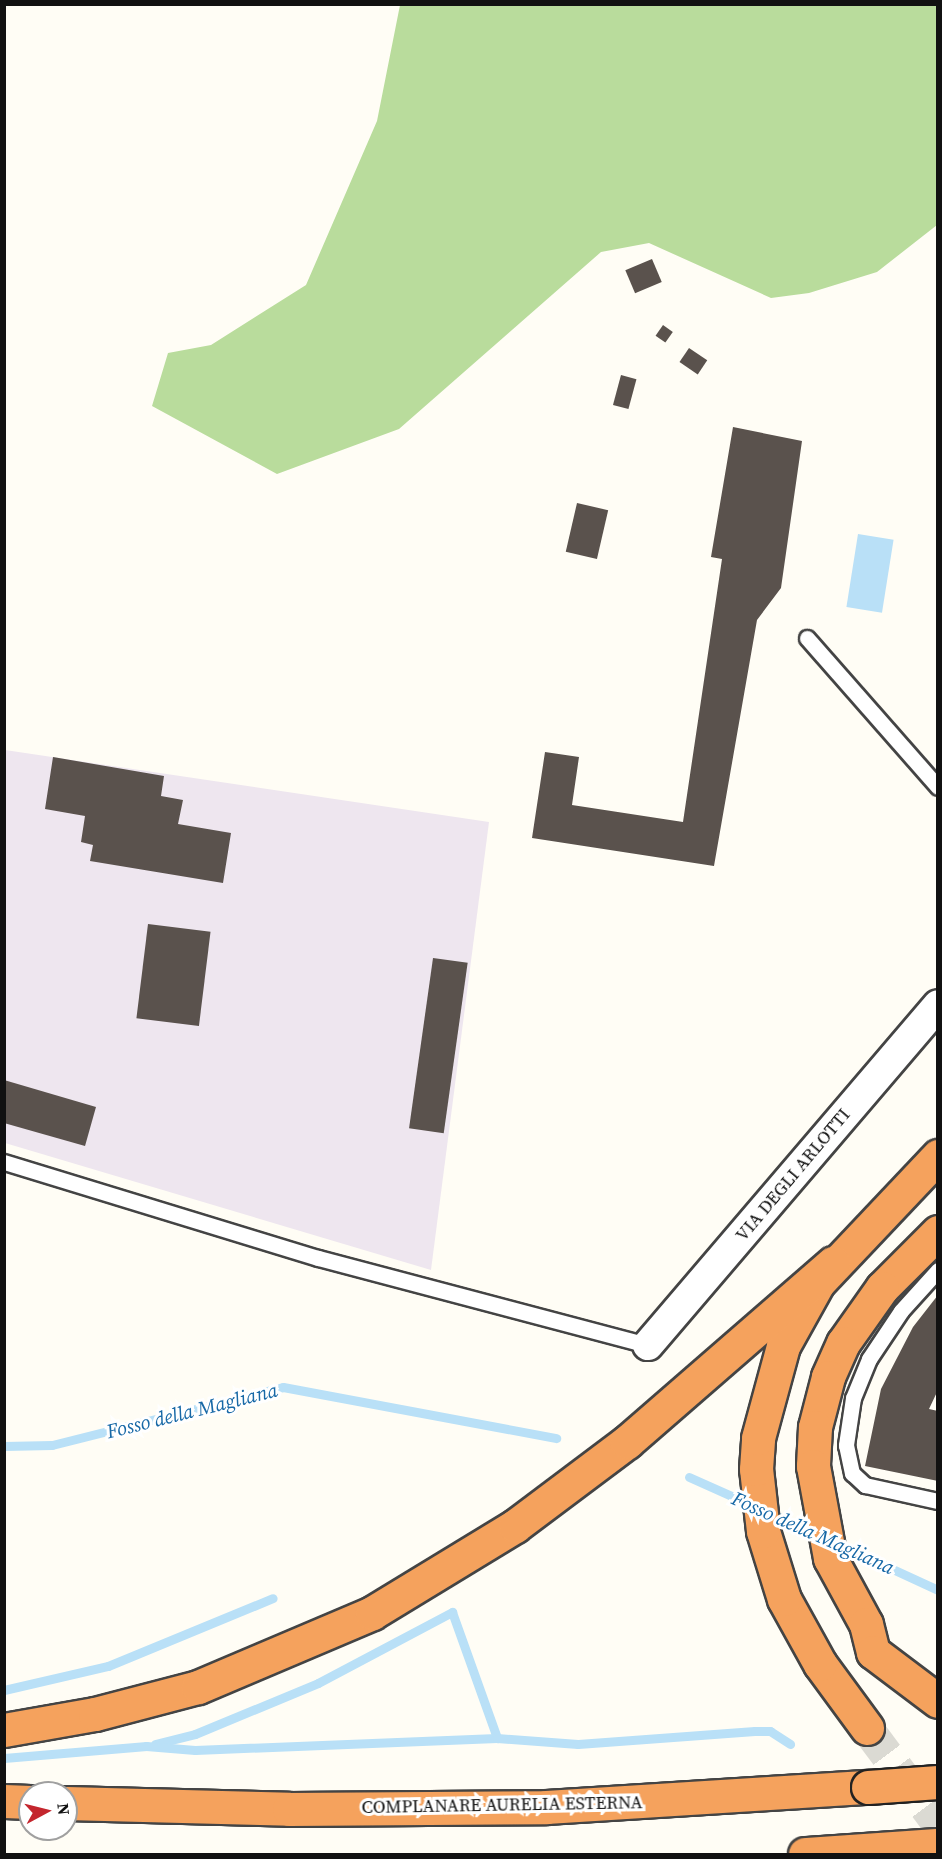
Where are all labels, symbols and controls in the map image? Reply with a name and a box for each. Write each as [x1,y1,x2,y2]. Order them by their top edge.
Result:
street label: VIA DEGLI ARLOTTI [731,1104,855,1246]
water label: Fosso della Magliana [104,1378,280,1444]
water label: Fosso della Magliana [728,1486,898,1580]
north arrow [18,1781,78,1841]
street label: COMPLANARE AURELIA ESTERNA [361,1792,643,1818]
text: N [52,1802,76,1816]

